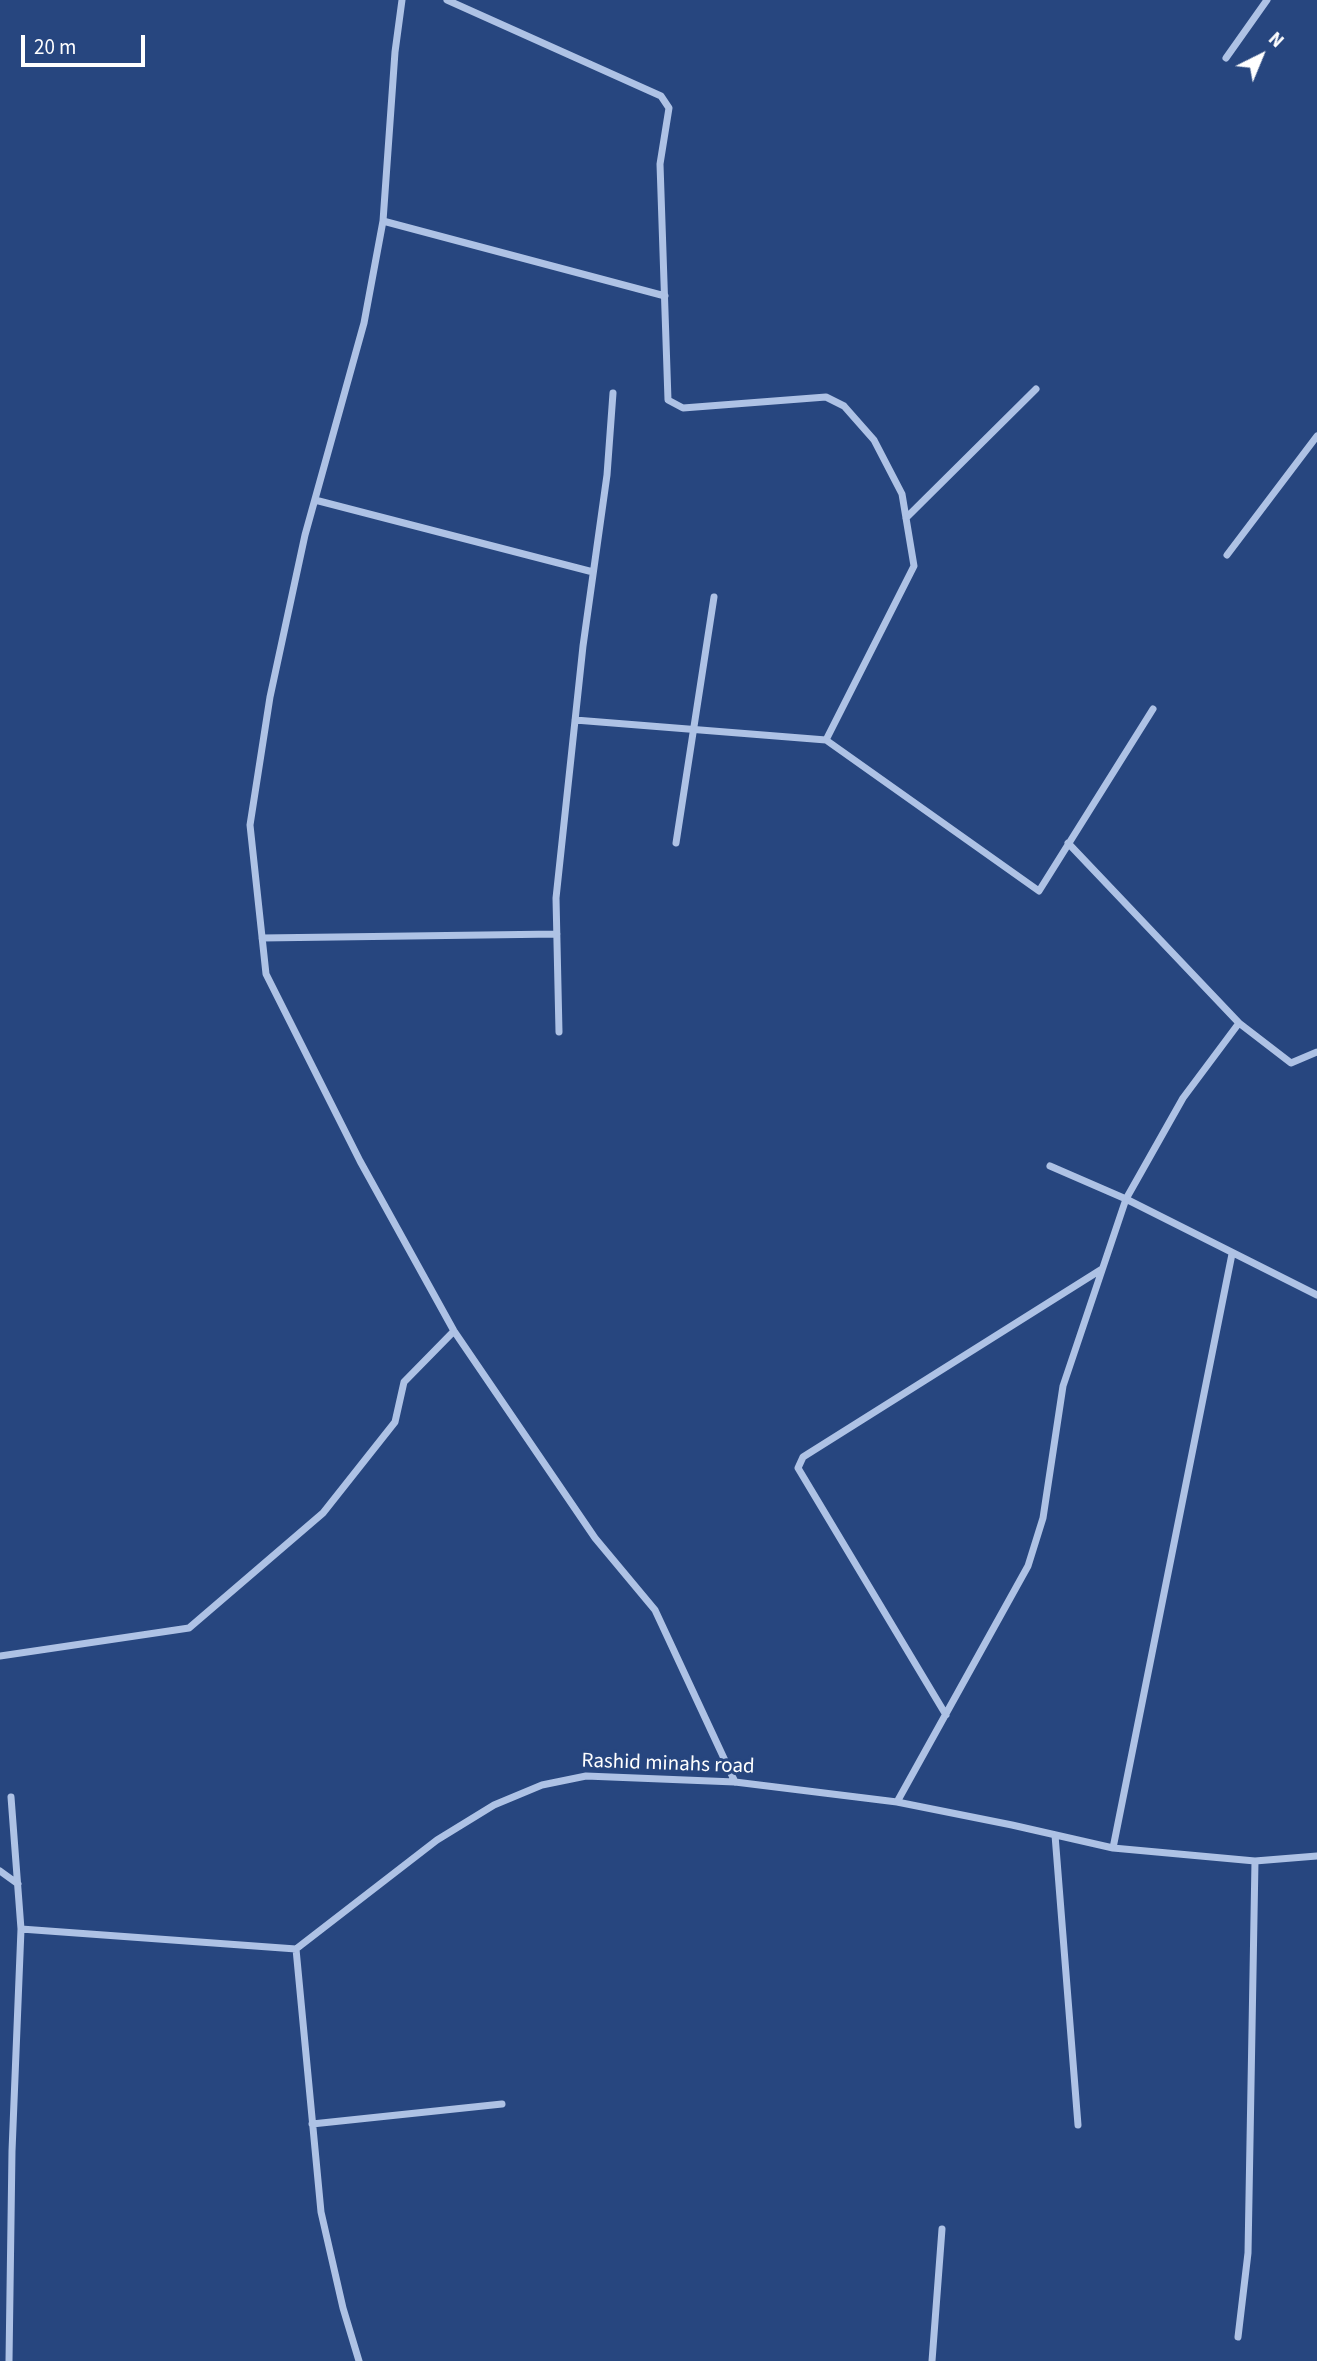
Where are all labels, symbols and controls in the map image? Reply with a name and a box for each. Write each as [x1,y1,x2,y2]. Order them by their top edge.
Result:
scale bar [24,21,149,65]
north arrow [1226,21,1296,91]
text: N [1262,26,1289,54]
text: 20 m [34,32,76,62]
street label: Rashid minahs road [581,1749,755,1781]

